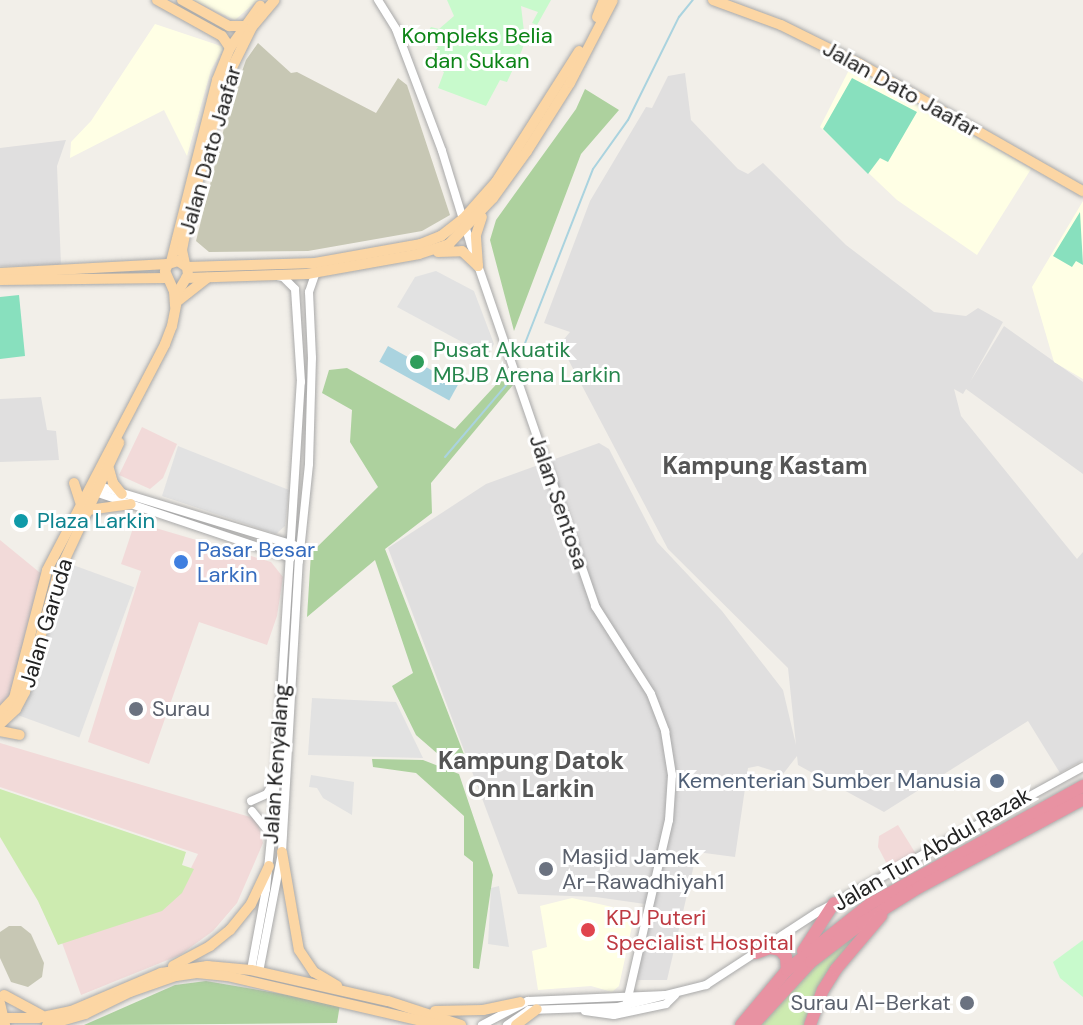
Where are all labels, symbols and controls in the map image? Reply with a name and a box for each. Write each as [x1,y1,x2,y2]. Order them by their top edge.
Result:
park label: Kompleks Belia dan Sukan [401,22,553,74]
street label: Jalan Dato Jaafar [818,35,984,143]
street label: Jalan Dato Jaafar [173,63,247,237]
place label: Pusat Akuatik MBJB Arena Larkin [433,336,621,388]
marker: Pusat Akuatik MBJB Arena Larkin [408,353,426,371]
street label: Jalan Sentosa [524,431,594,573]
district label: Kampung Kastam [662,452,868,480]
place label: Plaza Larkin [37,508,155,534]
marker: Plaza Larkin [12,512,30,530]
place label: Pasar Besar Larkin [197,536,315,588]
marker: Pasar Besar Larkin [172,553,190,571]
street label: Jalan Garuda [14,555,78,691]
street label: Jalan Kenyalang [257,683,295,845]
place label: Surau [152,696,210,722]
marker: Surau [127,700,145,718]
district label: Kampung Datok Onn Larkin [438,747,624,803]
place label: Kementerian Sumber Manusia [678,768,981,794]
marker: Kementerian Sumber Manusia [988,772,1006,790]
street label: Jalan Tun Abdul Razak [828,782,1036,916]
place label: Masjid Jamek Ar-Rawadhiyah1 [562,843,724,894]
marker: Masjid Jamek Ar-Rawadhiyah1 [537,860,555,878]
place label: KPJ Puteri Specialist Hospital [606,904,794,956]
marker: KPJ Puteri Specialist Hospital [577,919,599,941]
place label: Surau Al-Berkat [790,990,951,1016]
marker: Surau Al-Berkat [958,994,976,1012]

